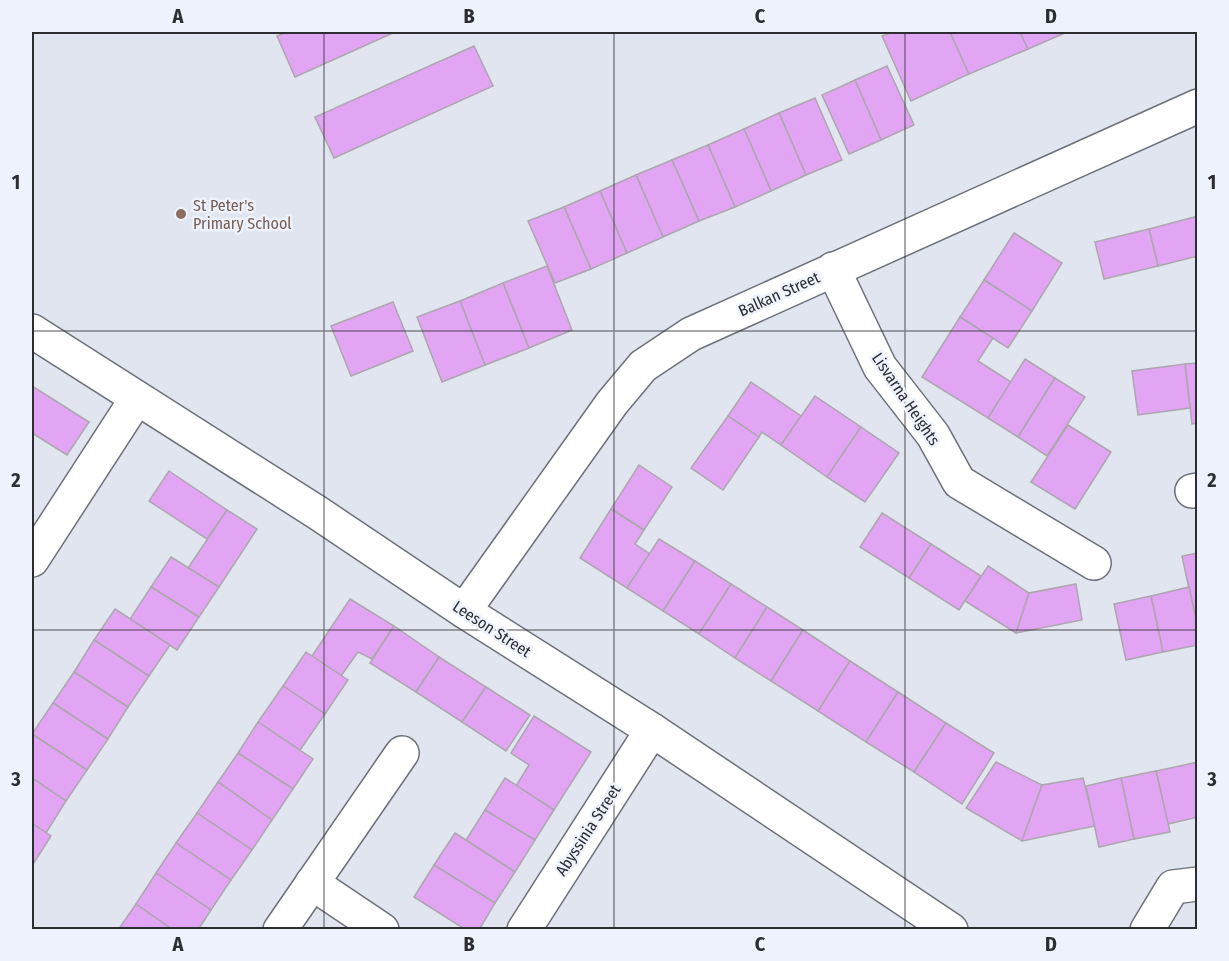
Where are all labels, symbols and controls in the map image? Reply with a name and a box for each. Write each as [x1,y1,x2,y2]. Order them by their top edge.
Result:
text: A [172,4,185,28]
text: B [463,4,475,28]
text: C [755,4,766,28]
text: D [1045,4,1057,28]
text: 1 [12,170,20,194]
text: 1 [1208,170,1216,194]
place label: St Peter's Primary School [193,196,292,233]
marker: St Peter's Primary School [174,207,188,221]
street label: Balkan Street [735,267,823,320]
street label: Lisvarna Heights [868,349,944,449]
text: 2 [10,468,21,492]
text: 2 [1206,468,1217,492]
street label: Leeson Street [449,597,535,662]
text: 3 [10,767,21,791]
text: 3 [1206,767,1217,791]
street label: Abyssinia Street [551,780,625,879]
text: A [172,932,185,956]
text: B [463,932,475,956]
text: C [755,932,766,956]
text: D [1045,932,1057,956]

